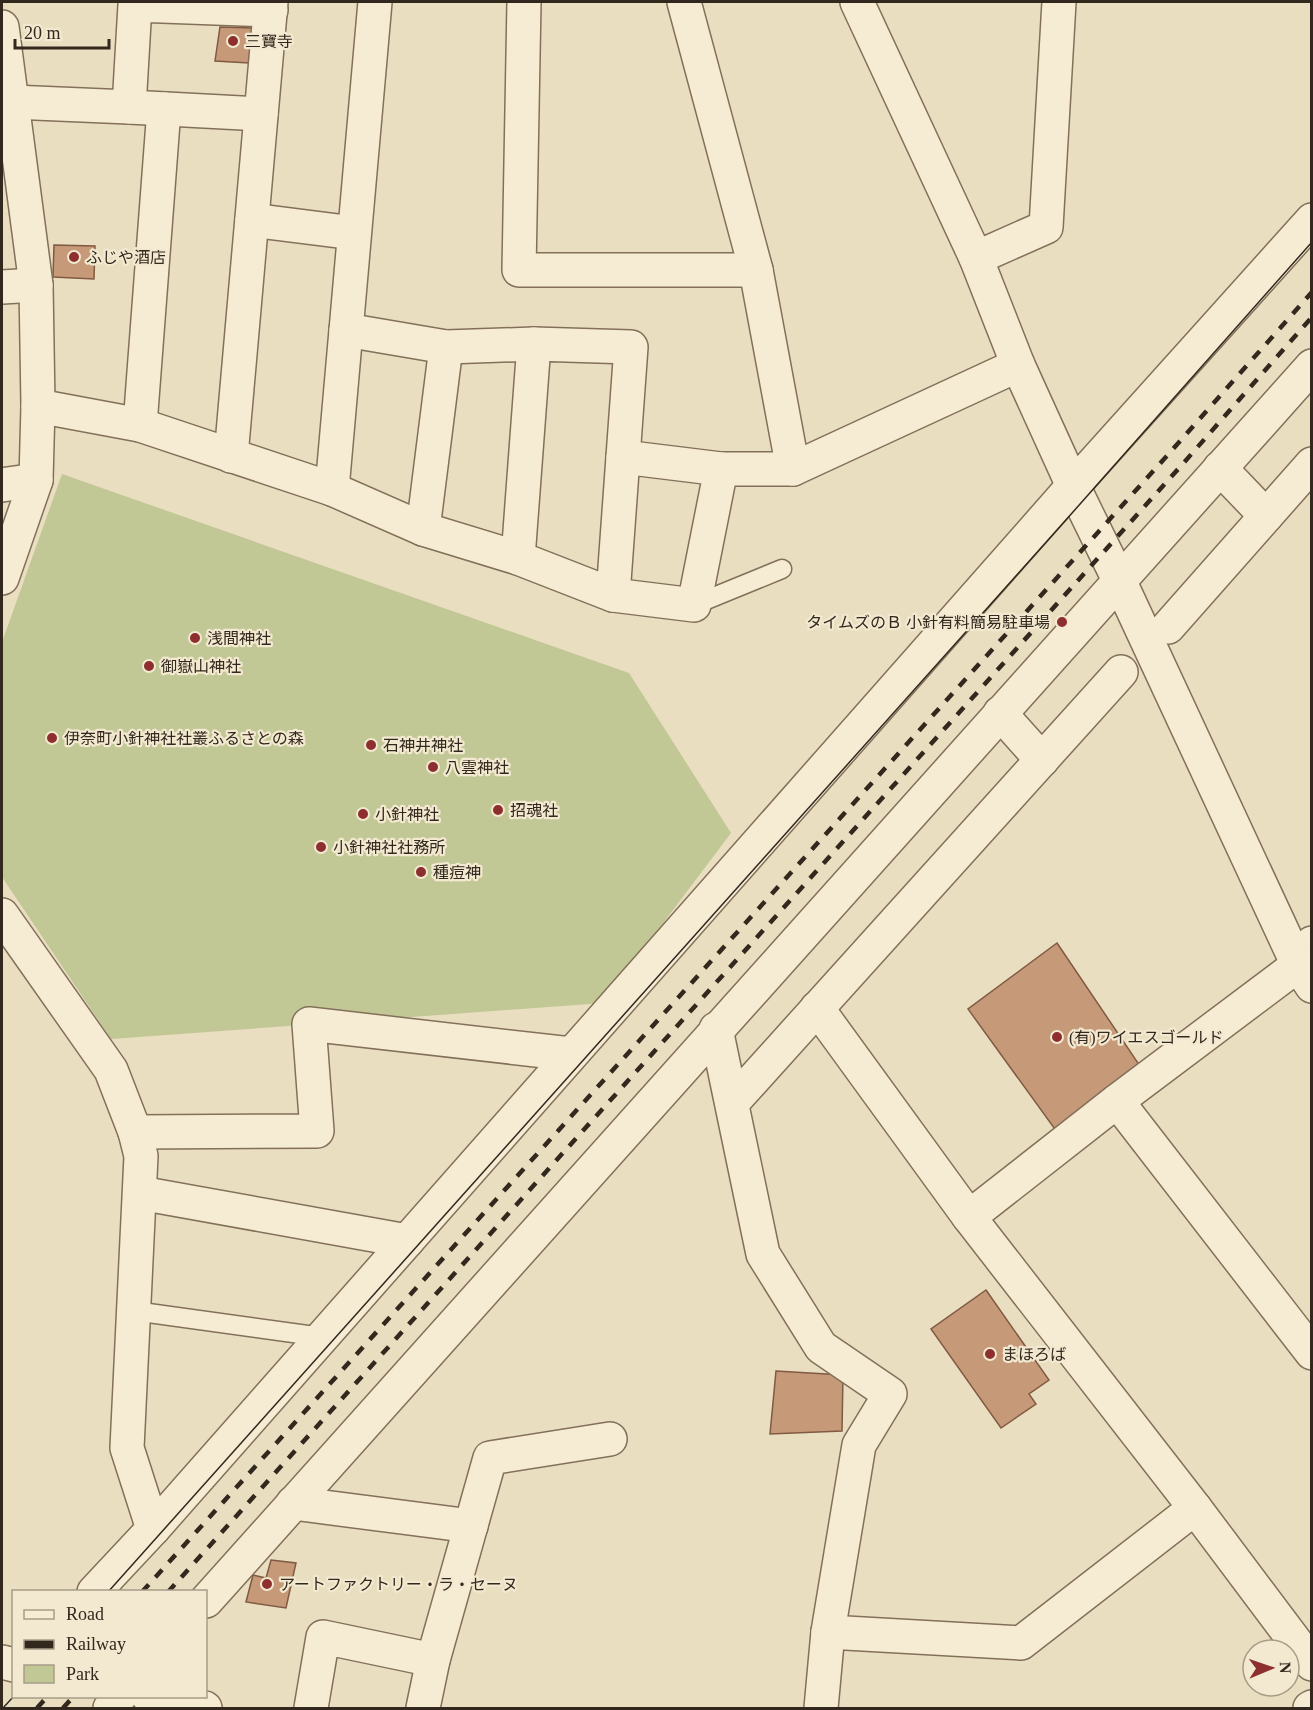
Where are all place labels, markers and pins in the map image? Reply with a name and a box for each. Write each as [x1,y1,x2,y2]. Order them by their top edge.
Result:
place label: 三寶寺 [245,33,293,50]
marker: 三寶寺 [226,34,240,48]
place label: ふじや酒店 [86,249,166,266]
marker: ふじや酒店 [67,250,81,264]
place label: タイムズのＢ 小針有料簡易駐車場 [806,614,1050,631]
marker: タイムズのＢ 小針有料簡易駐車場 [1055,615,1069,629]
place label: 浅間神社 [207,630,271,647]
marker: 浅間神社 [188,631,202,645]
place label: 御嶽山神社 [161,658,241,675]
marker: 御嶽山神社 [142,659,156,673]
place label: 伊奈町小針神社社叢ふるさとの森 [64,730,304,747]
marker: 伊奈町小針神社社叢ふるさとの森 [45,731,59,745]
place label: 石神井神社 [383,737,463,754]
marker: 石神井神社 [364,738,378,752]
place label: 八雲神社 [445,759,509,776]
marker: 八雲神社 [426,760,440,774]
place label: 招魂社 [510,802,558,819]
marker: 招魂社 [491,803,505,817]
place label: 小針神社 [375,806,439,823]
marker: 小針神社 [356,807,370,821]
place label: 小針神社社務所 [333,839,445,856]
marker: 小針神社社務所 [314,840,328,854]
place label: 種痘神 [433,864,481,881]
marker: 種痘神 [414,865,428,879]
place label: (有)ワイエスゴールド [1069,1029,1224,1047]
marker: (有)ワイエスゴールド [1050,1030,1064,1044]
place label: まほろば [1002,1346,1066,1363]
marker: まほろば [983,1347,997,1361]
place label: アートファクトリー・ラ・セーヌ [279,1576,518,1593]
marker: アートファクトリー・ラ・セーヌ [260,1577,274,1591]

